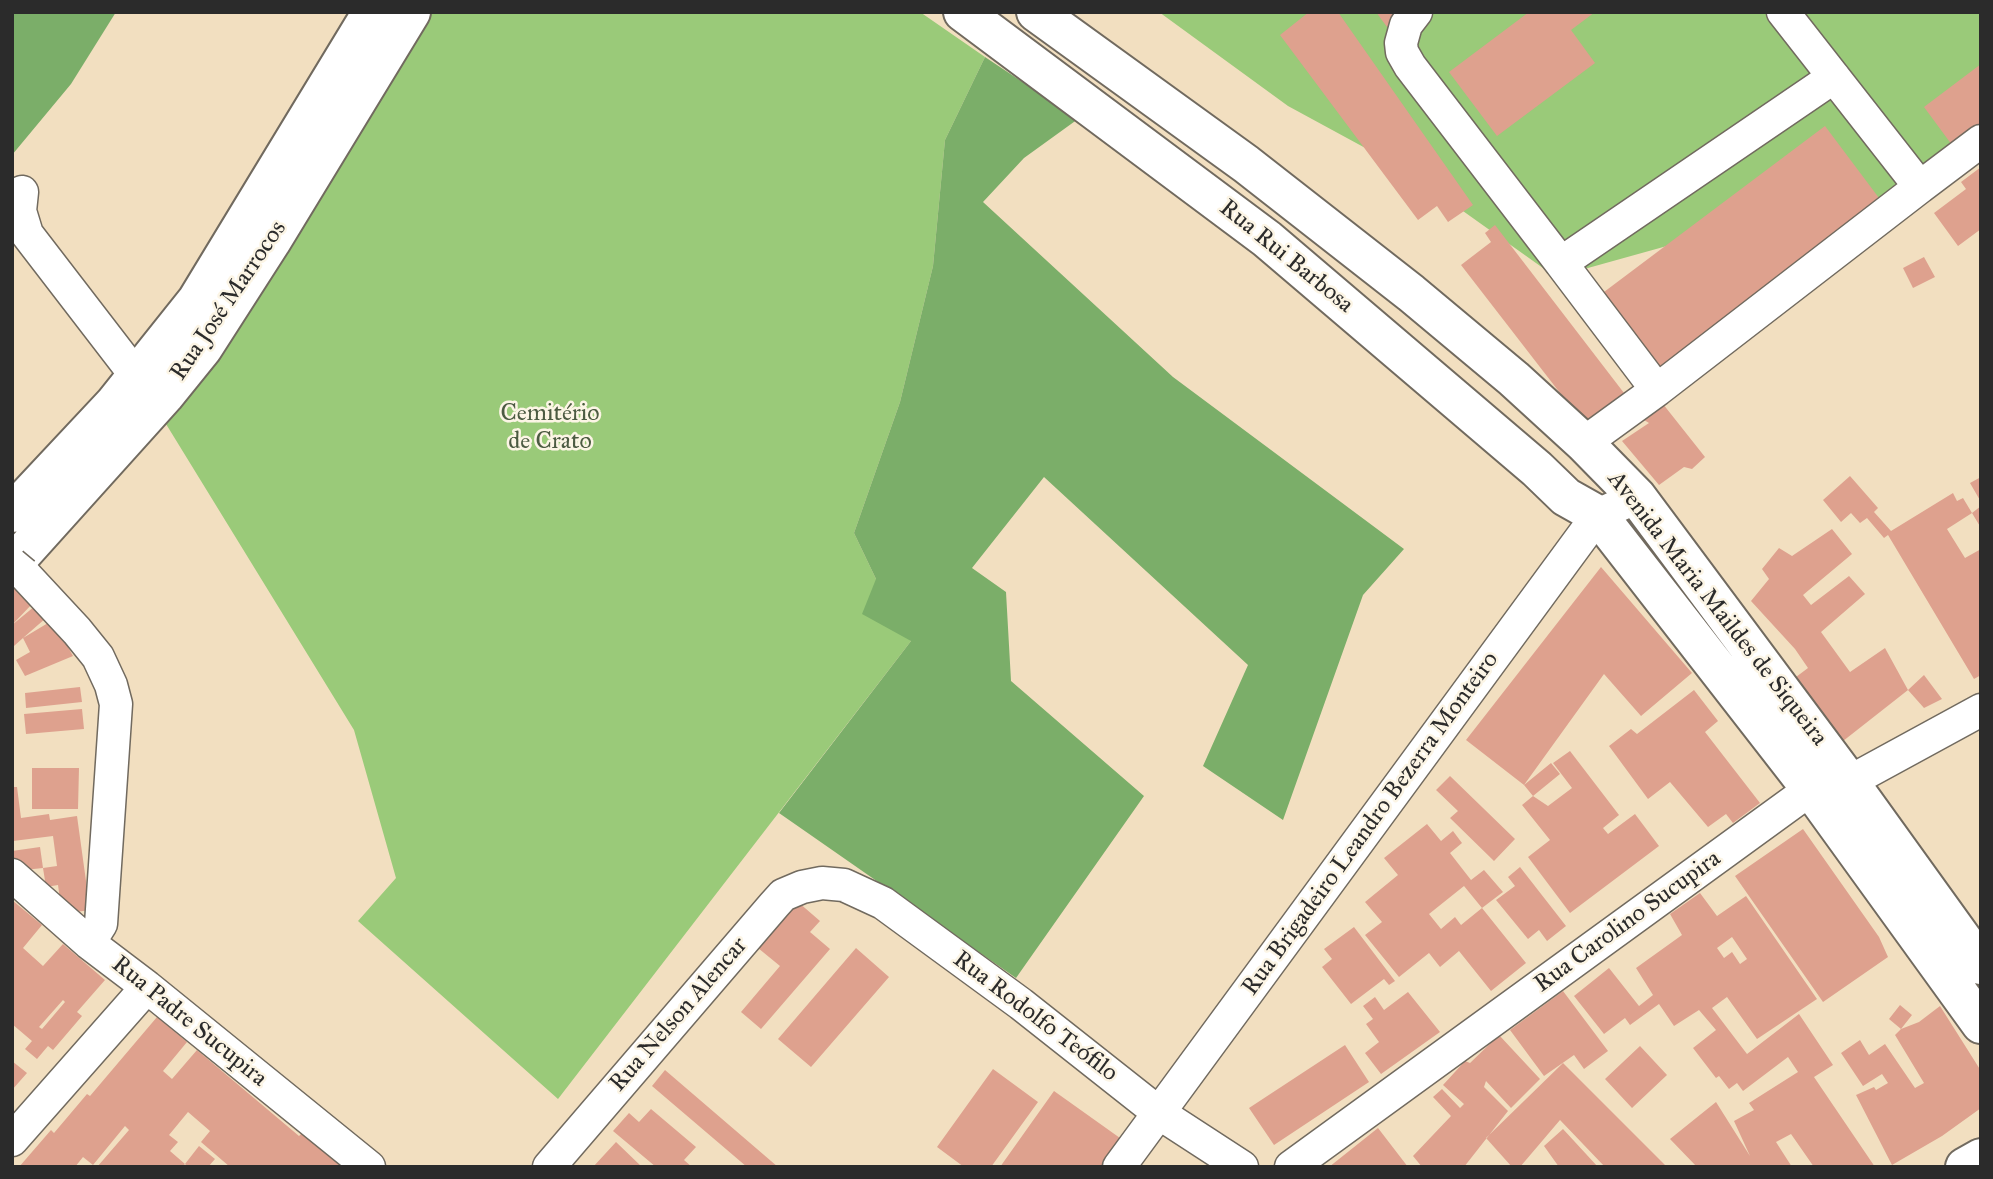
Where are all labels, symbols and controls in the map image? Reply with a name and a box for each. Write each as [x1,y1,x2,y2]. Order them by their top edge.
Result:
street label: Rua Rui Barbosa [1213,194,1359,320]
street label: Rua José Marrocos [165,216,293,386]
park label: Cemitério de Crato [500,400,600,456]
street label: Avenida Maria Maildes de Siqueira [1601,466,1833,752]
street label: Rua Brigadeiro Leandro Bezerra Monteiro [1237,647,1505,1001]
street label: Rua Carolino Sucupira [1529,845,1727,999]
street label: Rua Nelson Alencar [604,932,754,1098]
street label: Rua Rodolfo Teófilo [947,946,1123,1088]
street label: Rua Padre Sucupira [106,951,272,1093]

